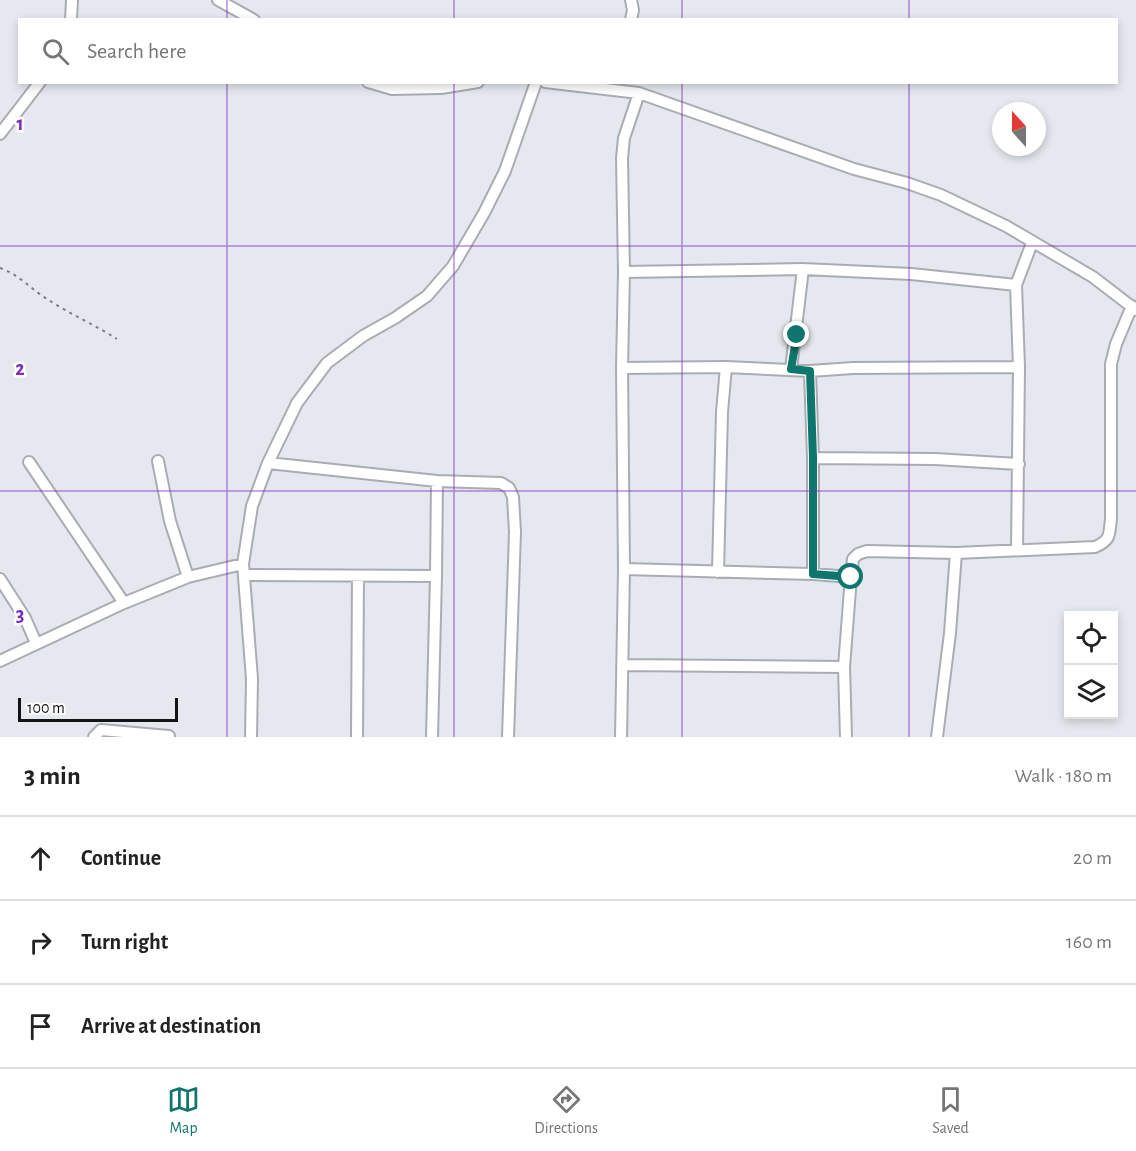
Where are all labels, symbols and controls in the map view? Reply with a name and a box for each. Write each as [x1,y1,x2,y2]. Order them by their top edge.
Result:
search box [18,18,1118,84]
icon: search [39,35,72,68]
text: Search here [87,40,186,62]
north arrow [992,102,1046,156]
text: 1 [16,114,24,134]
route end [783,321,809,347]
text: 2 [15,359,25,379]
route start [837,563,863,589]
text: 3 [16,605,24,625]
map controls [1064,611,1118,719]
button: locate [1064,611,1118,665]
button: layers [1064,665,1118,719]
scale bar [18,695,178,722]
text: 100 m [27,700,65,716]
text: 3 min [24,763,81,789]
text: Walk · 180 m [1015,766,1112,786]
icon: ahead [24,842,57,875]
text: Continue [81,847,161,869]
text: 20 m [1073,848,1112,868]
icon: right [24,926,57,959]
text: Turn right [81,931,168,953]
text: 160 m [1066,932,1112,952]
icon: arrive [24,1010,57,1043]
text: Arrive at destination [81,1015,261,1037]
tab: Map [167,1083,200,1138]
tab: Directions [534,1083,598,1138]
tab: Saved [932,1083,969,1138]

